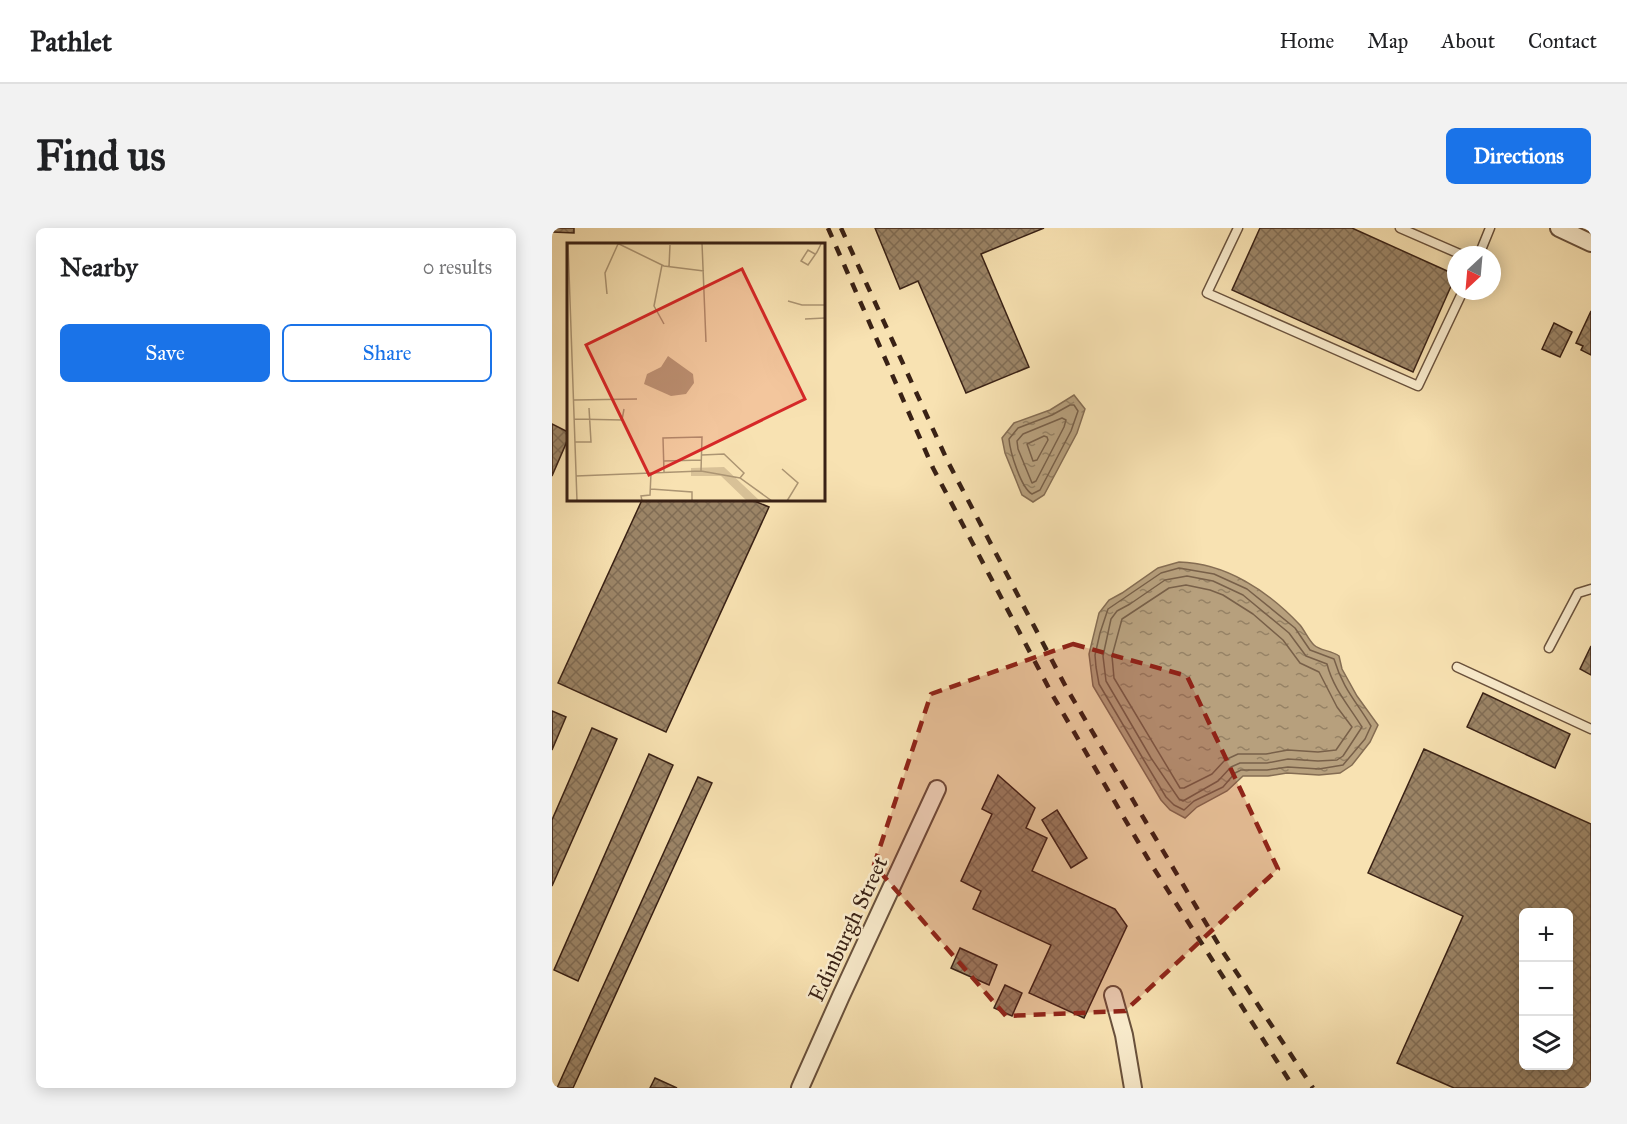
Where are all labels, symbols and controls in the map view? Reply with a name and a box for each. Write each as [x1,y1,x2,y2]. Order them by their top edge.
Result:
text: Pathlet [30,24,112,59]
text: Home [1279,28,1334,54]
text: Map [1367,28,1408,54]
text: About [1441,28,1495,54]
text: Contact [1528,28,1597,54]
button: Directions [1446,128,1591,184]
text: Find us [36,130,166,182]
inset map [567,243,825,501]
north arrow [1447,246,1501,300]
text: Nearby [60,251,138,283]
text: 0 results [423,255,492,279]
button: Save [60,324,270,382]
button: Share [282,324,492,382]
street label: Edinburgh Street [803,852,894,1006]
map controls [1519,908,1573,1070]
button: + [1519,908,1573,962]
button: − [1519,962,1573,1016]
button: layers [1519,1016,1573,1070]

